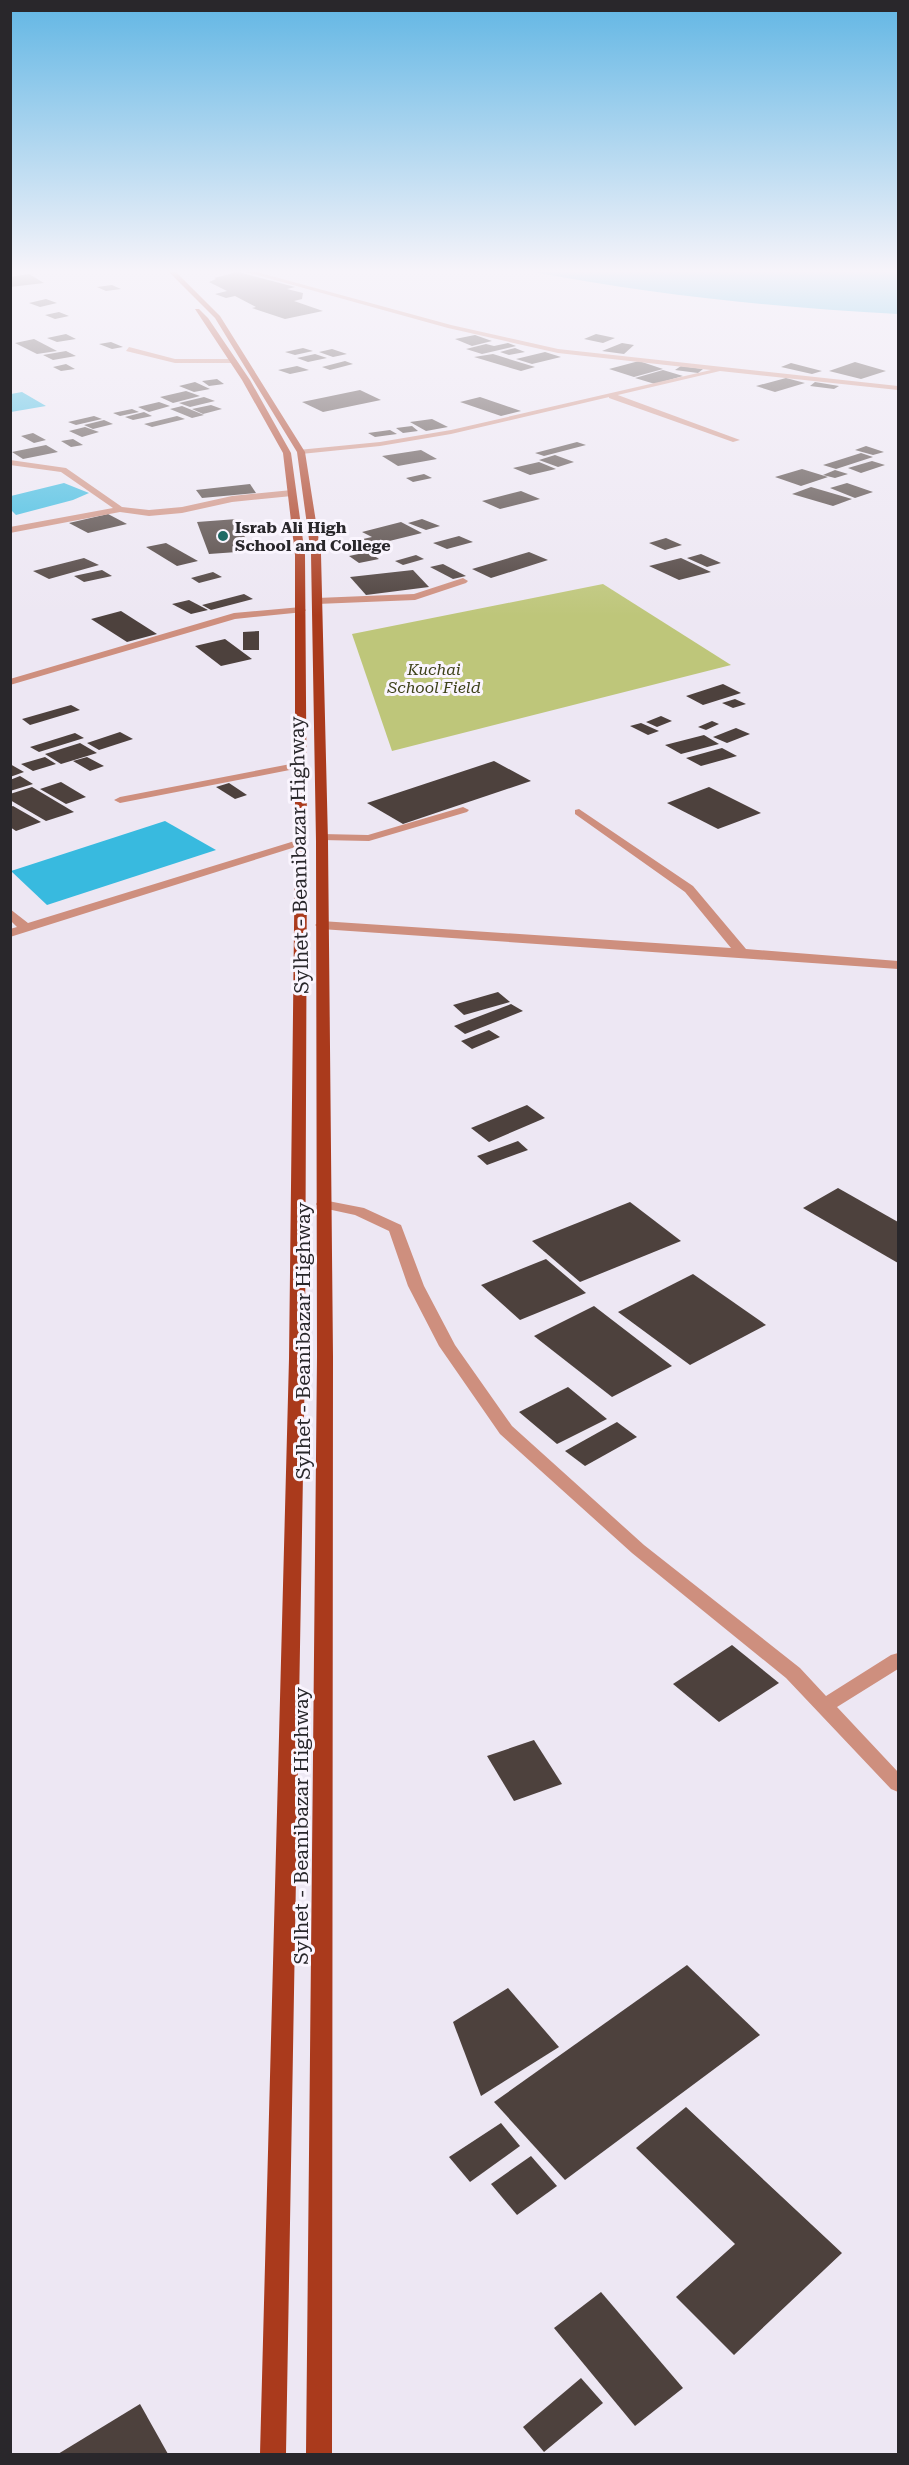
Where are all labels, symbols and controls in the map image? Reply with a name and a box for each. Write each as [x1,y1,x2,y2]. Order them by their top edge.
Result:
place label: Israb Ali High School and College [235,518,391,555]
marker: Israb Ali High School and College [216,529,230,543]
park label: Kuchai School Field [386,660,481,697]
street label: Sylhet - Beanibazar Highway [285,716,313,994]
street label: Sylhet - Beanibazar Highway [291,1202,315,1480]
street label: Sylhet - Beanibazar Highway [289,1687,313,1965]

